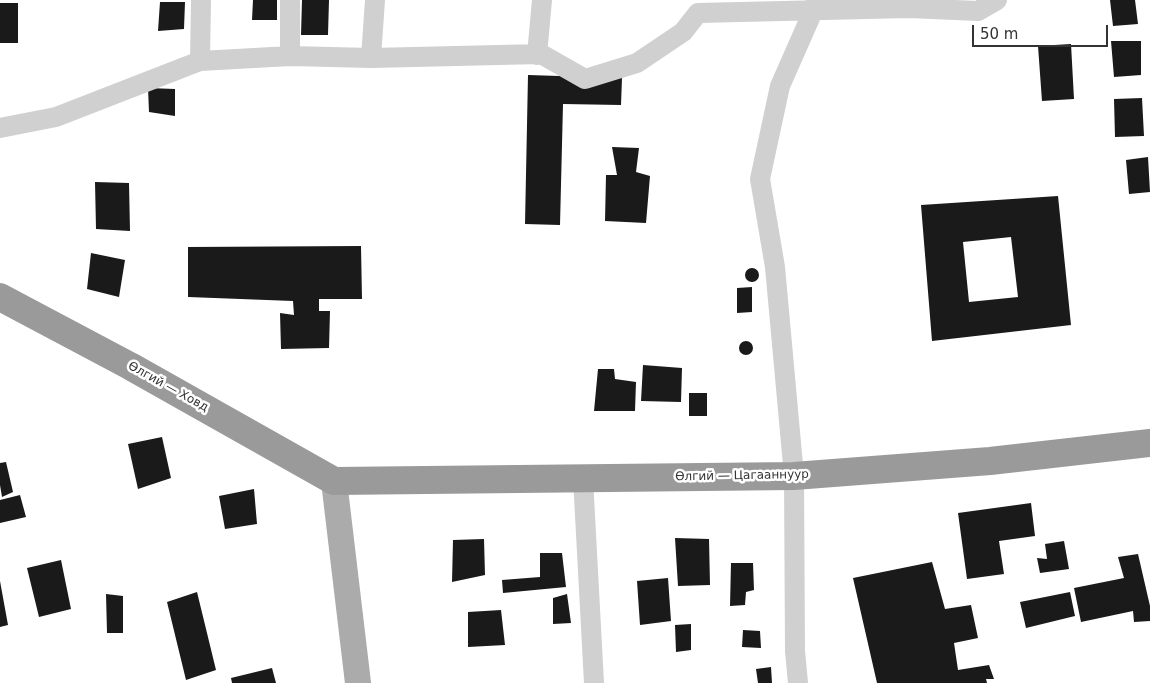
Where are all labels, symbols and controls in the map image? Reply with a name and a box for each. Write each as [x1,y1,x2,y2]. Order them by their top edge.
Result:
scale bar [975,15,1111,47]
text: 50 m [980,25,1018,43]
street label: Өлгий — Ховд [125,359,211,415]
street label: Өлгий — Цагааннуур [675,468,809,484]

